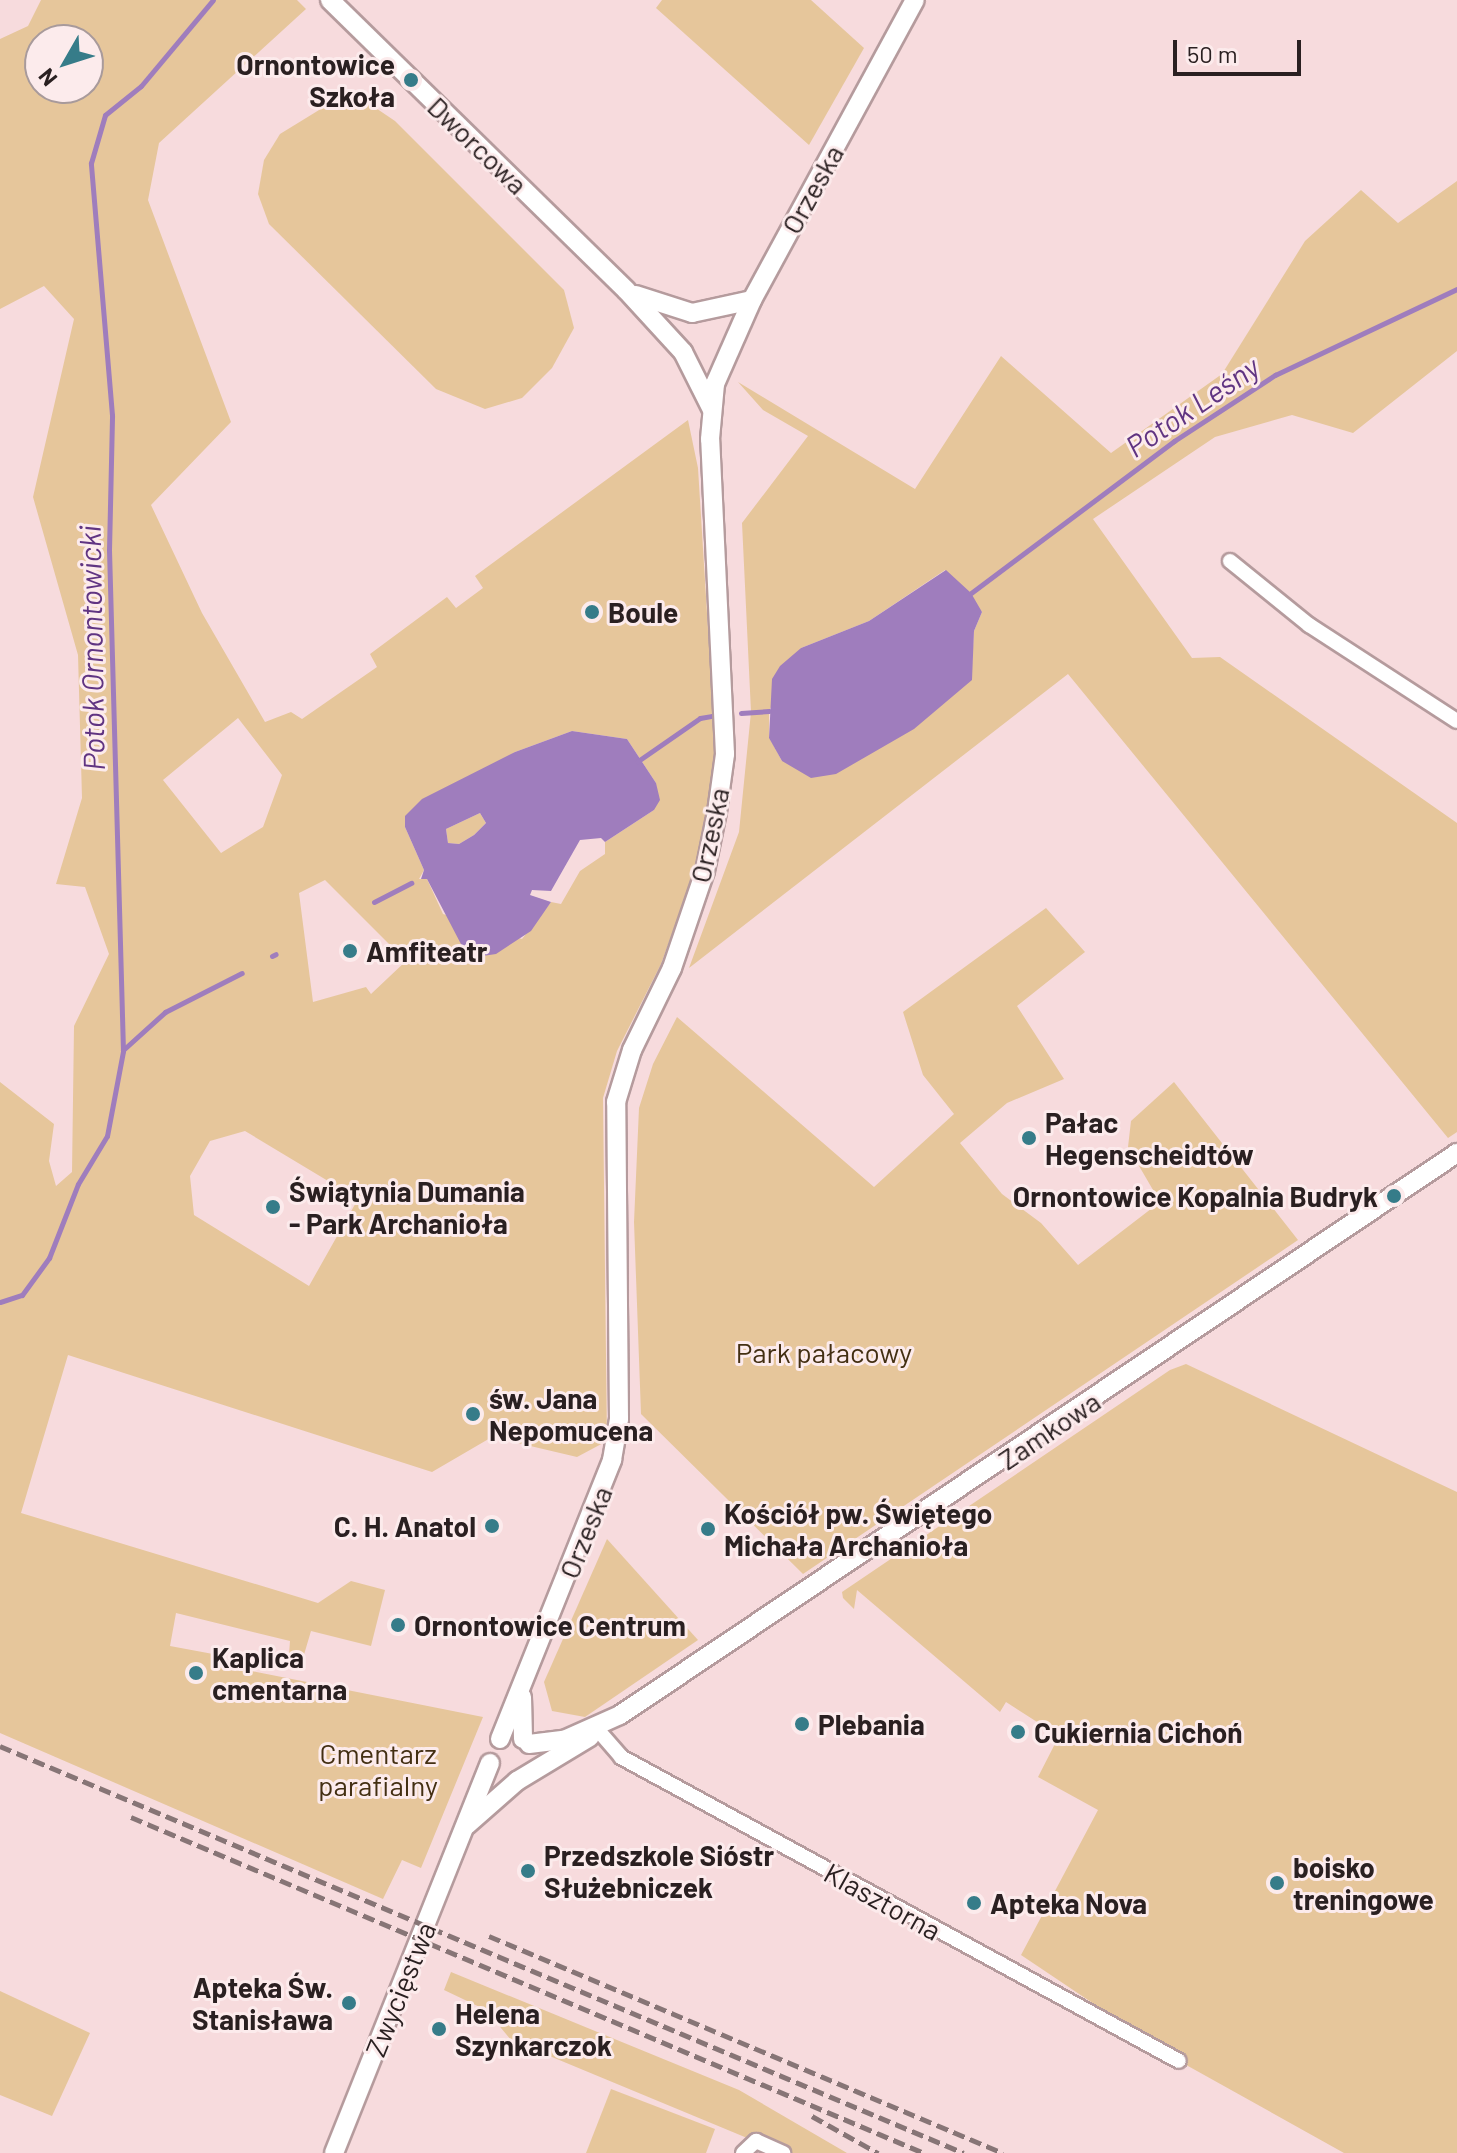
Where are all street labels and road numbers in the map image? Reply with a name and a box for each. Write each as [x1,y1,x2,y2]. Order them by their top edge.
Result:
street label: Dworcowa [421,89,535,201]
street label: Orzeska [774,139,850,239]
street label: Orzeska [683,784,735,886]
street label: Zamkowa [992,1384,1106,1476]
street label: Orzeska [551,1481,619,1583]
street label: Klasztorna [819,1855,947,1947]
street label: Zwycięstwa [358,1917,442,2061]

